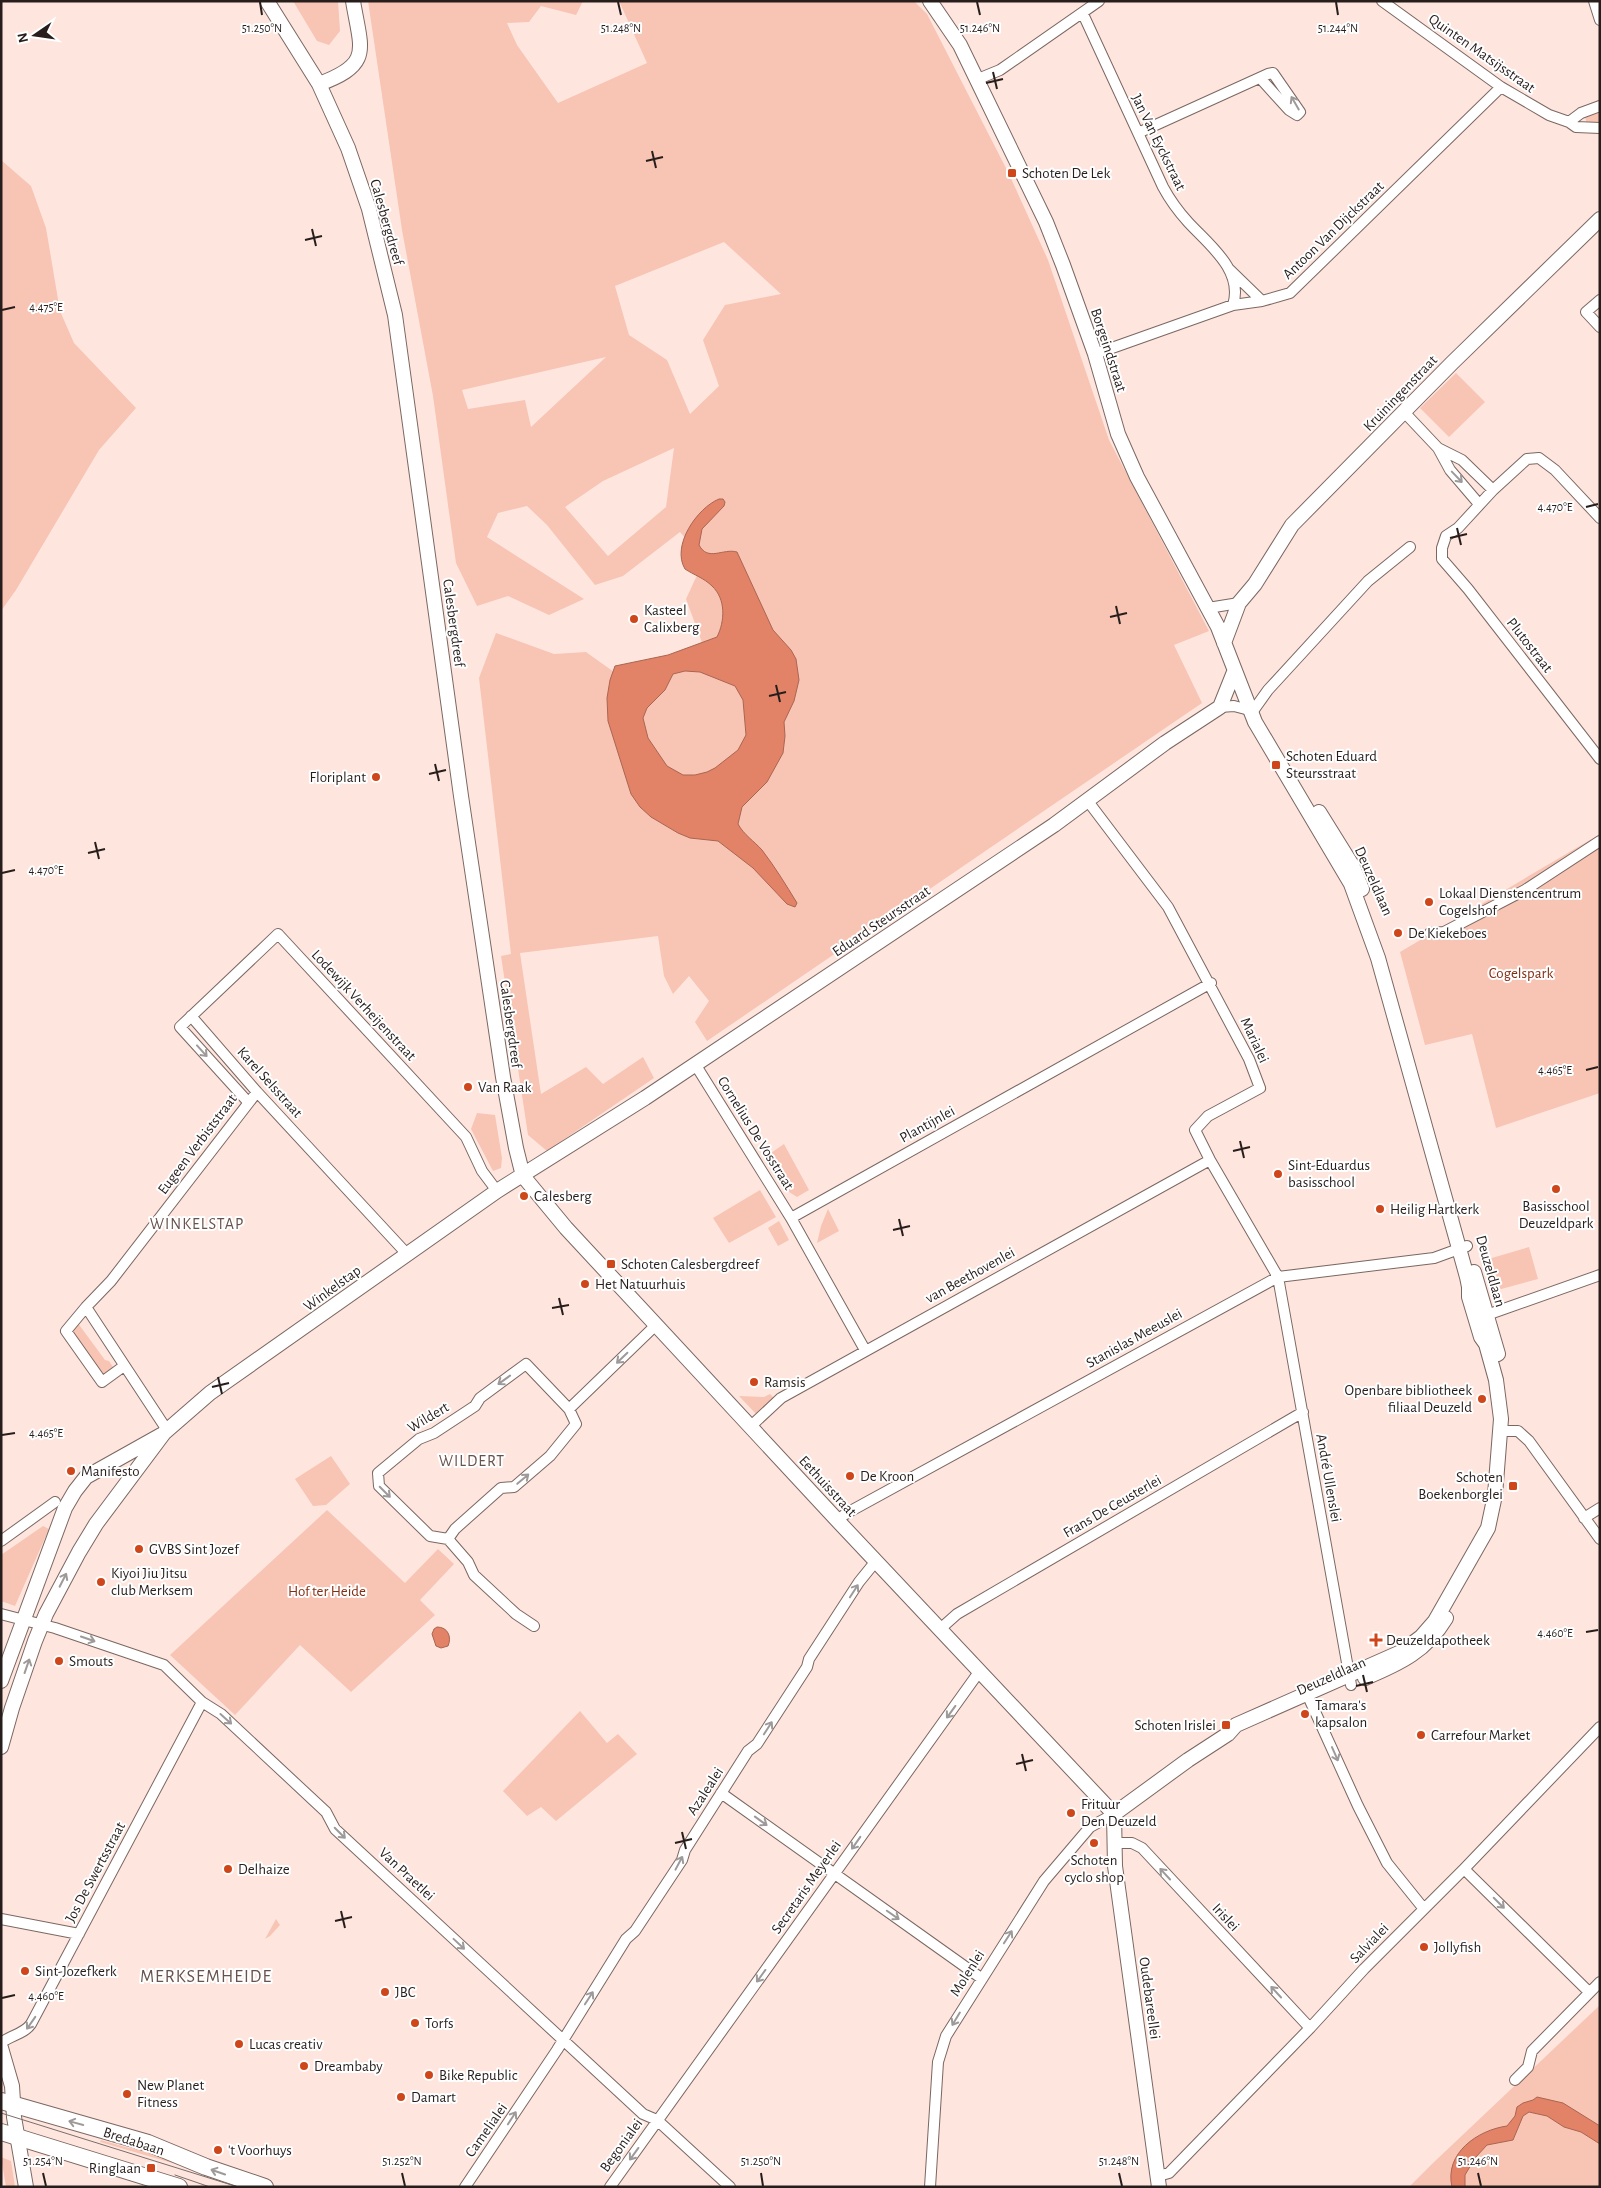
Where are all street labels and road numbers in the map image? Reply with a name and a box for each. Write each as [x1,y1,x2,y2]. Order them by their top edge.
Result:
street label: Quinten Matsijsstraat [1426,11,1538,96]
street label: Jan Van Eyckstraat [1129,92,1188,193]
street label: Calesbergdreef [367,177,406,268]
street label: Antoon Van Dijckstraat [1280,178,1387,282]
street label: Borgeindstraat [1088,306,1129,394]
street label: Kruiningenstraat [1361,352,1440,434]
street label: Calesbergdreef [440,578,467,669]
street label: Plutostraat [1504,615,1556,676]
street label: Deuzeldlaan [1352,844,1395,918]
street label: Eduard Steursstraat [830,883,933,960]
street label: Lodewijk Verheijenstraat [309,947,419,1064]
street label: Calesbergdreef [497,979,524,1070]
street label: Marialei [1238,1015,1272,1065]
street label: Karel Selsstraat [234,1044,305,1121]
street label: Cornelius De Vosstraat [715,1074,797,1193]
street label: Eugeen Verbiststraat [155,1091,240,1197]
street label: Plantijnlei [897,1103,957,1146]
street label: Deuzeldlaan [1473,1234,1508,1309]
street label: van Beethovenlei [923,1245,1017,1306]
street label: Winkelstap [301,1263,364,1314]
street label: Stanislas Meeuslei [1084,1306,1185,1371]
street label: Wildert [405,1399,452,1435]
street label: André Ullenslei [1313,1433,1344,1523]
street label: Eethuisstraat [796,1453,859,1520]
street label: Frans De Ceusterlei [1061,1472,1164,1541]
street label: Deuzeldlaan [1294,1655,1368,1698]
street label: Azalealei [685,1765,726,1818]
street label: Jos De Swertsstraat [63,1819,128,1925]
street label: Secretaris Meyerlei [769,1838,844,1937]
street label: Van Praetlei [376,1845,437,1904]
street label: Irislei [1209,1900,1242,1934]
street label: Salvialei [1347,1921,1392,1966]
street label: Molenlei [947,1947,987,1999]
street label: Oudebareellei [1136,1956,1163,2040]
street label: Camelialei [462,2101,510,2160]
street label: Begonialei [597,2116,646,2175]
street label: Bredabaan [101,2125,166,2158]

